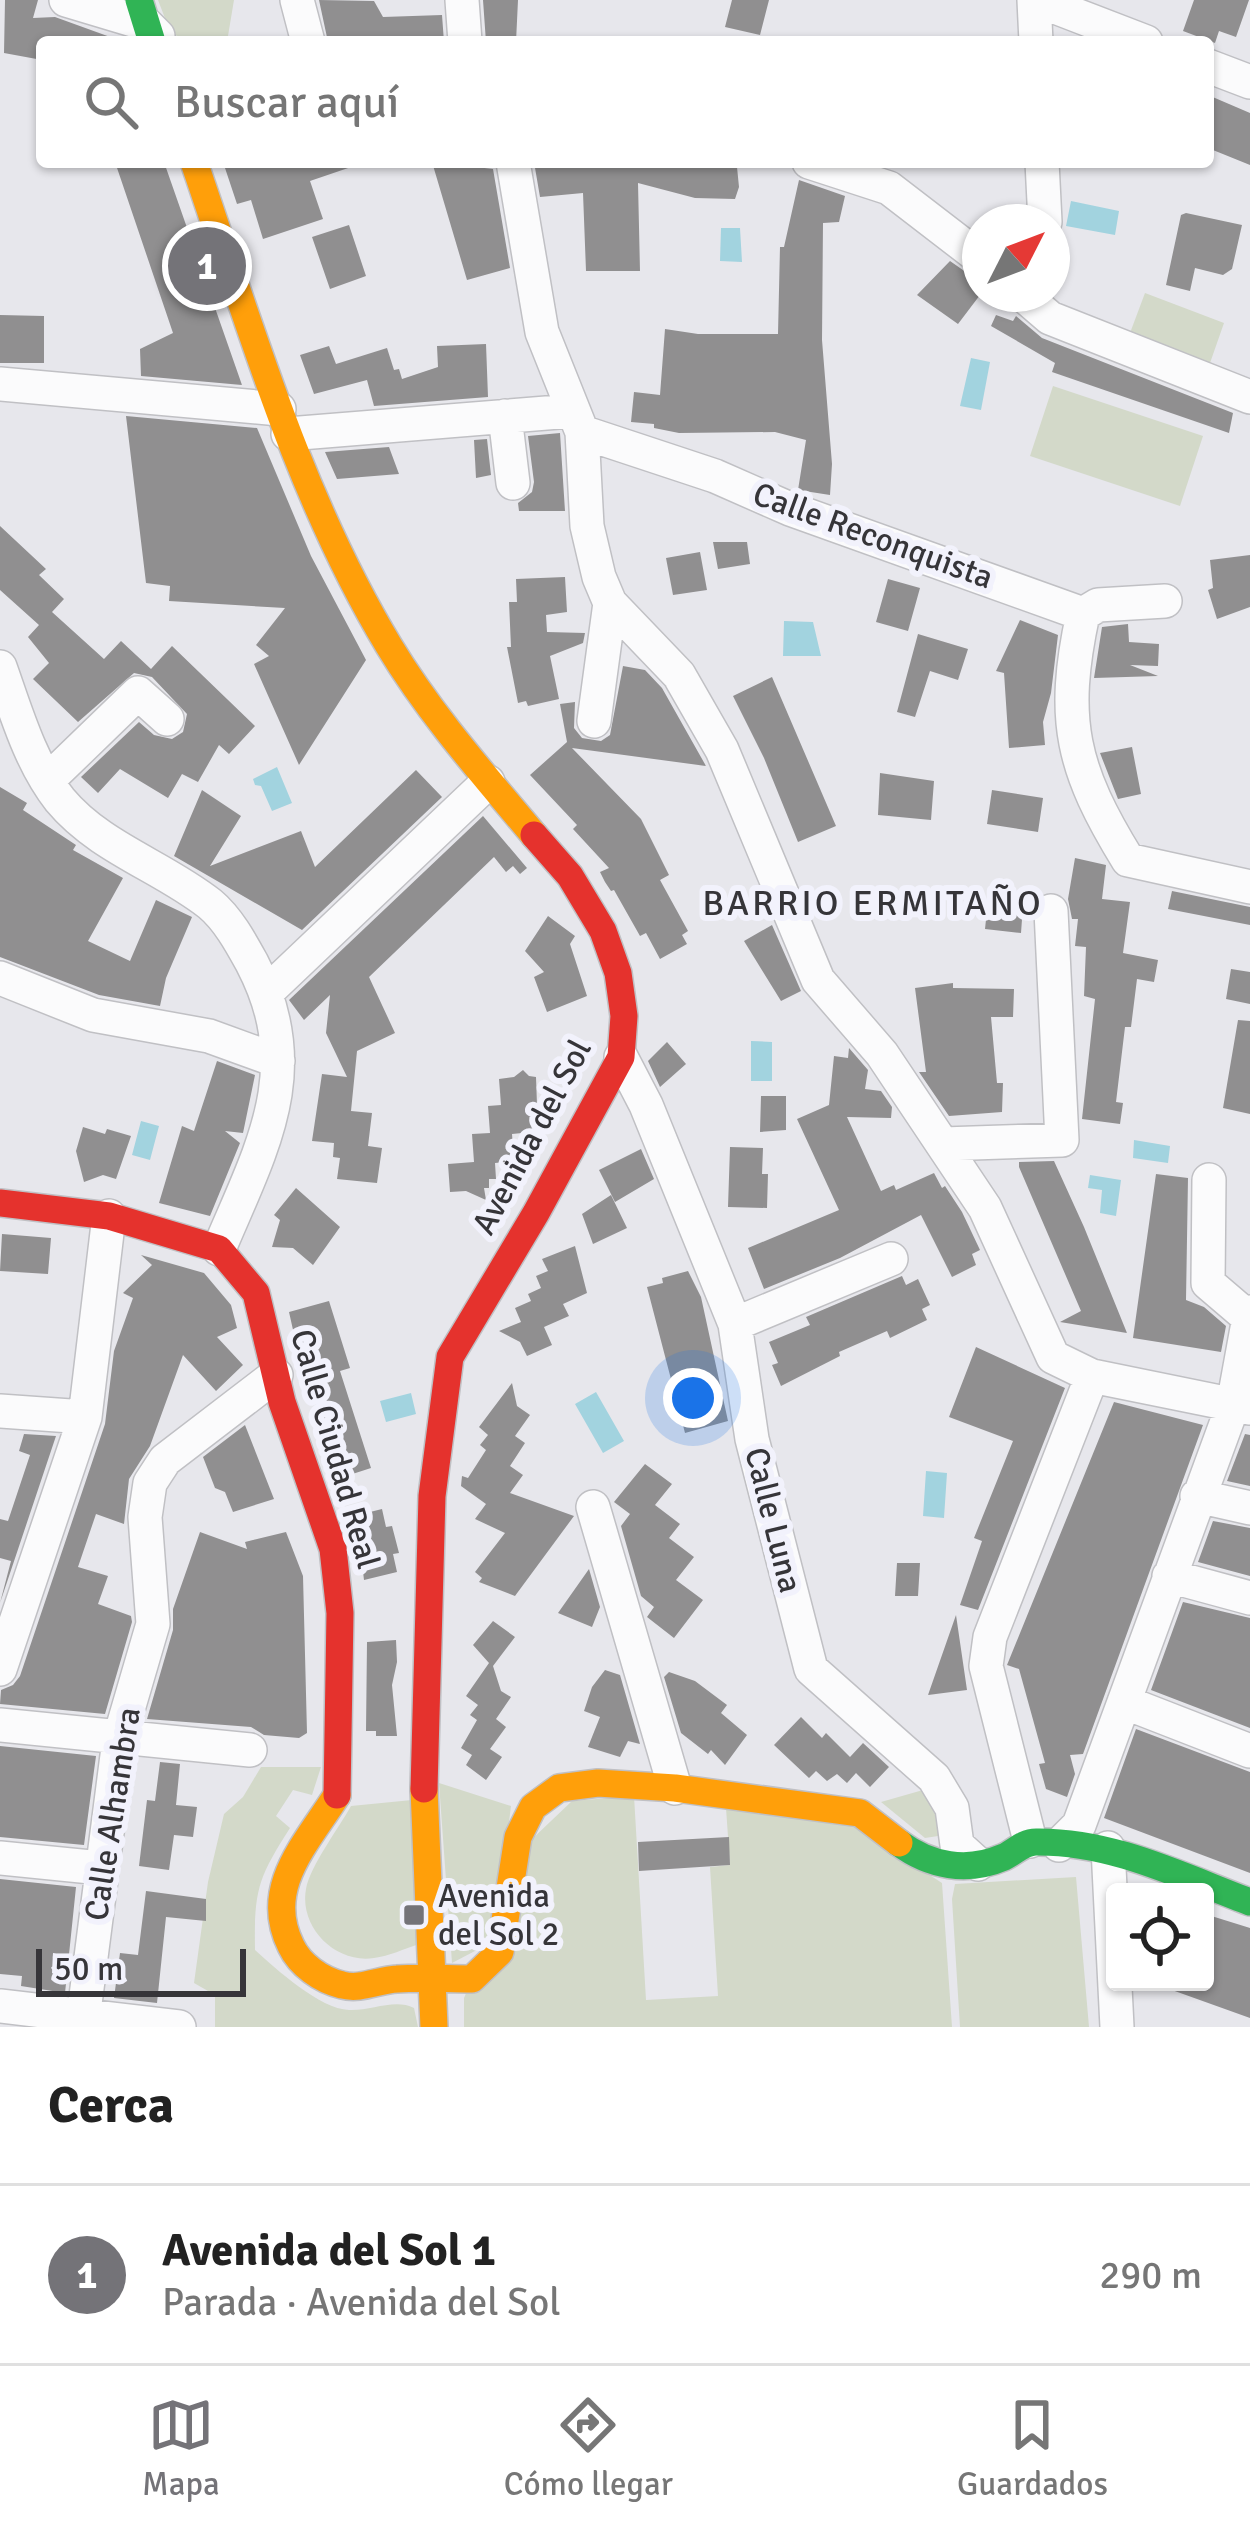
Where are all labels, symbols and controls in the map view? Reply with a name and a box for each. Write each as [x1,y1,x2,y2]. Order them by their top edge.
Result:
search box [36,36,1214,168]
icon: search [78,69,144,135]
text: Buscar aquí [174,75,399,130]
north arrow [962,204,1070,312]
pin: 1 [168,221,246,311]
street label: Calle Reconquista [747,474,999,598]
district label: BARRIO ERMITAÑO [702,881,1044,926]
street label: Avenida del Sol [463,1032,601,1242]
street label: Calle Ciudad Real [281,1325,389,1573]
your location [663,1368,723,1428]
street label: Calle Luna [735,1443,811,1597]
street label: Calle Alhambra [76,1704,150,1924]
place label: Avenida del Sol 2 [438,1876,559,1955]
map controls [1106,1883,1214,1991]
button: locate [1106,1883,1214,1991]
marker: Avenida del Sol 2 [401,1902,427,1928]
scale bar [36,1943,246,1996]
text: 50 m [54,1949,123,1990]
text: Cerca [48,2074,174,2137]
text: Avenida del Sol 1 [162,2223,496,2278]
text: 1 [76,2251,98,2299]
text: 290 m [1099,2251,1202,2299]
text: Parada · Avenida del Sol [162,2278,561,2326]
tab: Mapa [142,2392,220,2505]
tab: Cómo llegar [504,2392,673,2505]
tab: Guardados [957,2392,1108,2505]

